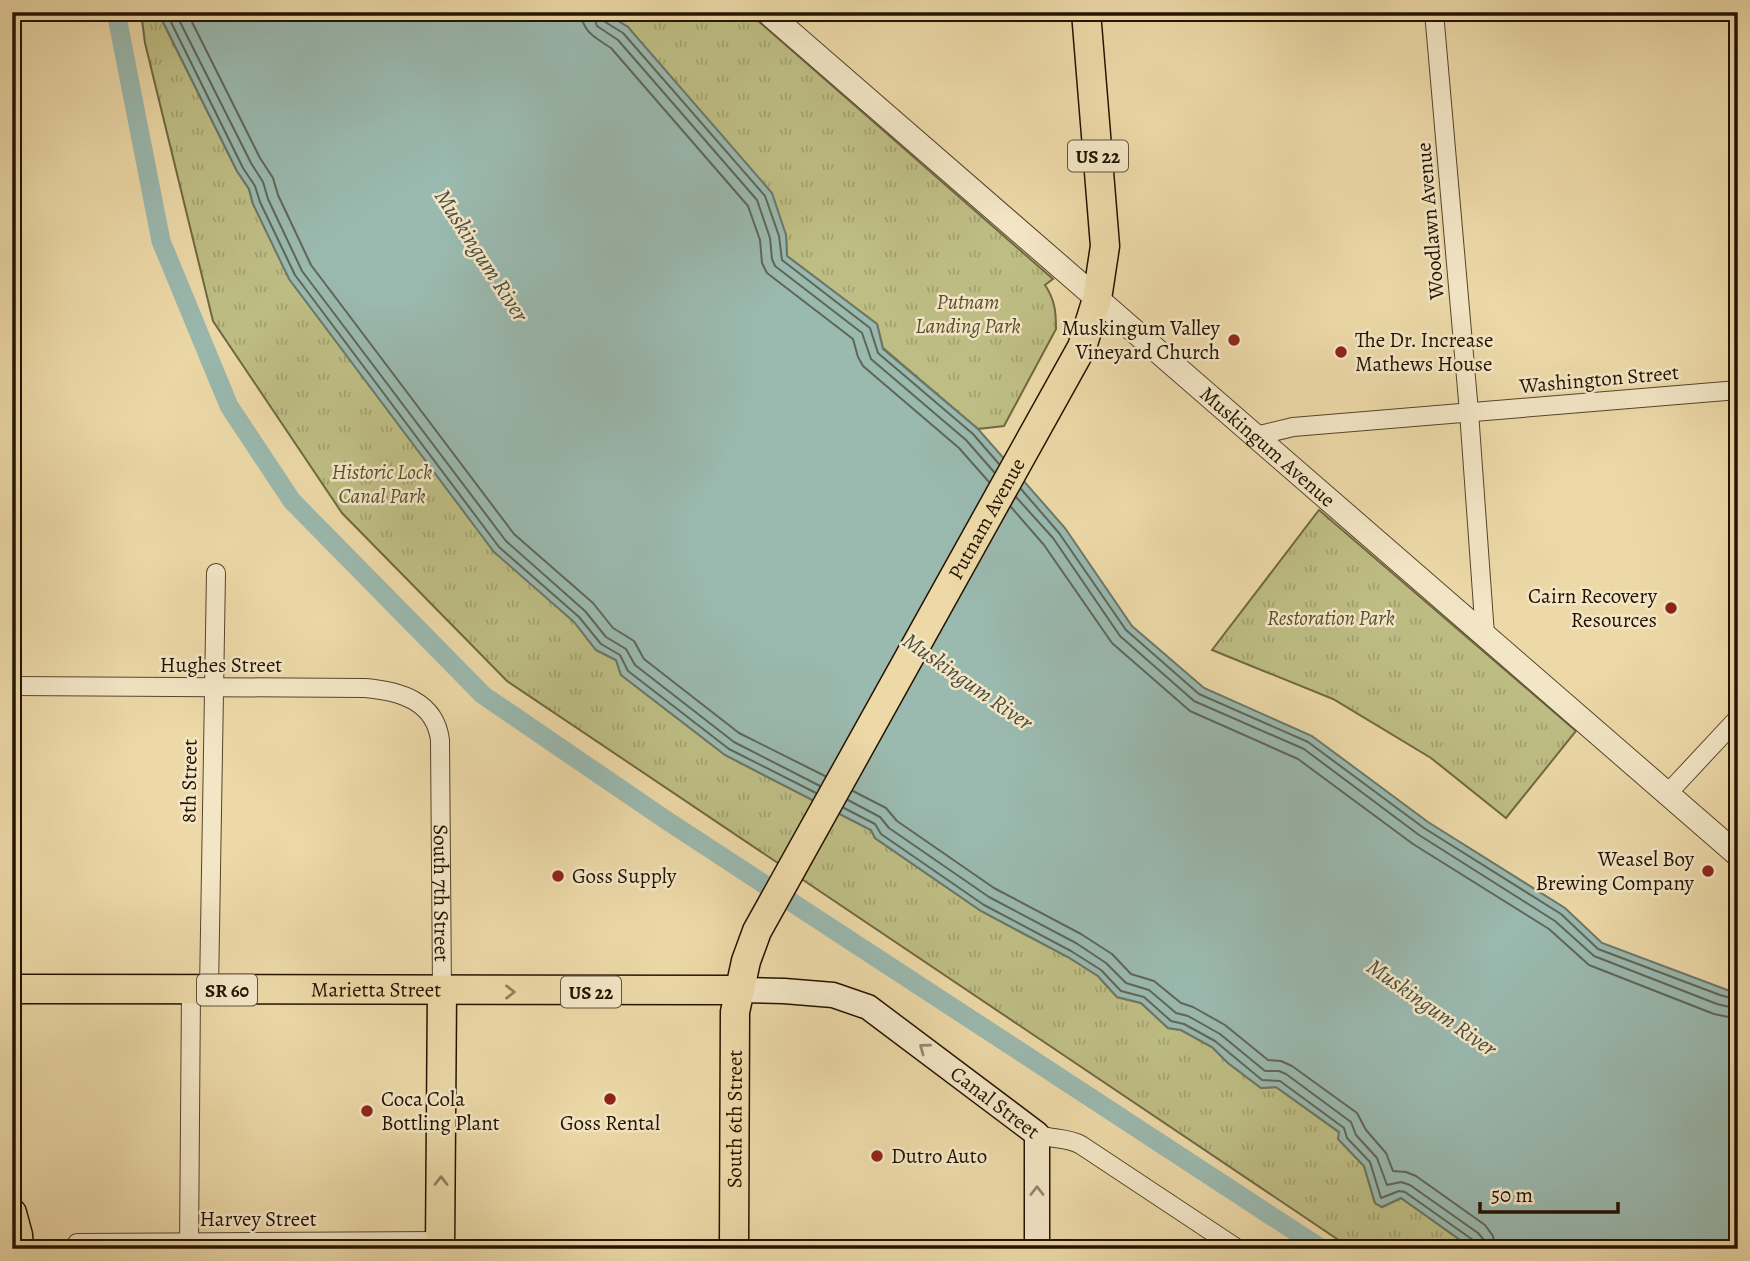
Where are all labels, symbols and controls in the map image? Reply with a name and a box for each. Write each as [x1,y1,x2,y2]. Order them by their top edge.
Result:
road number: US 22 [1068,140,1128,172]
street label: Woodlawn Avenue [1409,141,1451,302]
water label: Muskingum River [427,183,537,328]
park label: Putnam Landing Park [915,288,1021,340]
place label: Muskingum Valley Vineyard Church [1062,314,1221,366]
place label: The Dr. Increase Mathews House [1355,326,1493,378]
marker: Muskingum Valley Vineyard Church [1226,332,1242,348]
marker: The Dr. Increase Mathews House [1333,344,1349,360]
street label: Washington Street [1517,358,1680,400]
street label: Muskingum Avenue [1194,380,1341,513]
street label: Putnam Avenue [941,453,1032,585]
park label: Historic Lock Canal Park [332,458,432,510]
place label: Cairn Recovery Resources [1528,582,1658,634]
marker: Cairn Recovery Resources [1663,600,1679,616]
park label: Restoration Park [1267,604,1395,632]
water label: Muskingum River [897,625,1040,738]
street label: Hughes Street [160,651,282,679]
street label: 8th Street [174,739,204,823]
street label: South 7th Street [427,824,456,962]
place label: Weasel Boy Brewing Company [1536,845,1695,897]
place label: Goss Supply [572,862,677,890]
marker: Weasel Boy Brewing Company [1700,863,1716,879]
marker: Goss Supply [550,868,566,884]
water label: Muskingum River [1361,951,1504,1064]
road number: SR 60 [197,974,257,1006]
street label: Marietta Street [311,975,441,1004]
road number: US 22 [561,976,621,1008]
one-way arrow [505,984,516,1000]
one-way arrow [920,1044,932,1057]
street label: South 6th Street [720,1050,749,1188]
street label: Canal Street [944,1060,1046,1145]
place label: Coca Cola Bottling Plant [381,1085,500,1137]
marker: Goss Rental [602,1091,618,1107]
marker: Coca Cola Bottling Plant [359,1103,375,1119]
place label: Goss Rental [560,1109,660,1137]
place label: Dutro Auto [891,1142,987,1170]
marker: Dutro Auto [869,1148,885,1164]
scale bar [1480,1170,1619,1214]
one-way arrow [433,1175,449,1185]
text: 50 m [1491,1181,1533,1209]
one-way arrow [1029,1185,1045,1196]
street label: Harvey Street [199,1205,317,1233]

